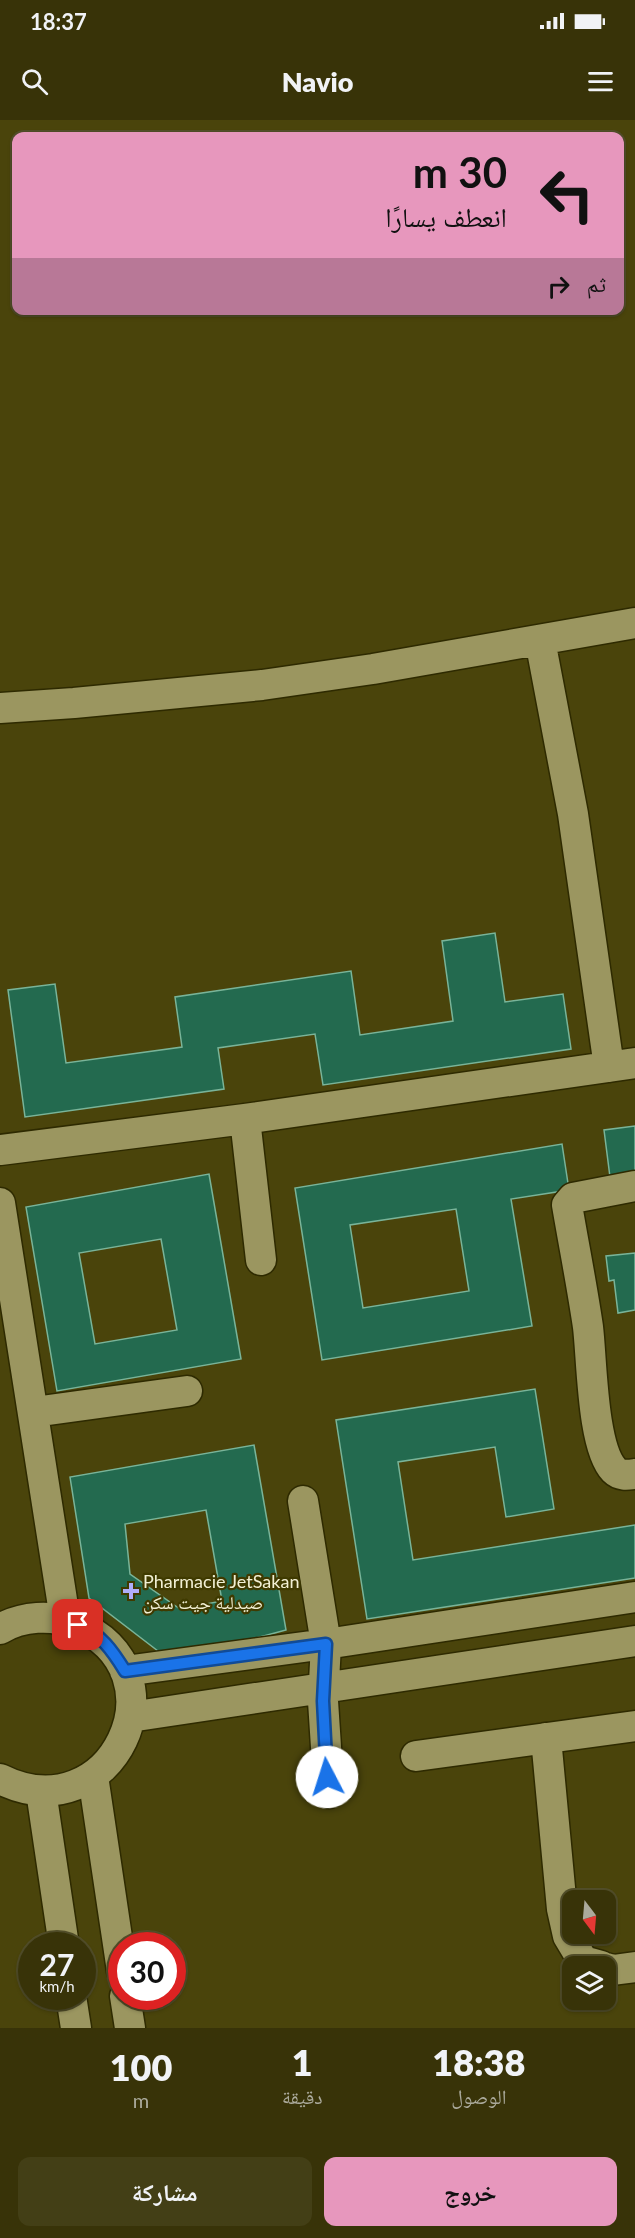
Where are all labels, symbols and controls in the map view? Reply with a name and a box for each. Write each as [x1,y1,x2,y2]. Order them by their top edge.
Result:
text: 18:37 [30,8,87,35]
icon: search [18,65,51,98]
text: Navio [282,65,353,98]
icon: menu [584,65,617,98]
text: 30 m [413,147,507,197]
icon: left [528,156,606,234]
text: انعطف يسارًا [385,200,507,233]
icon: right [542,270,575,303]
text: ثم [587,270,606,297]
place label: Pharmacie JetSakan صيدلية جيت سكن [143,1570,299,1614]
marker: Pharmacie JetSakan صيدلية جيت سكن [124,1584,138,1598]
pin [52,1599,103,1650]
icon: arrive [61,1608,94,1641]
position arrow [295,1745,359,1809]
north arrow [562,1890,616,1944]
map controls [562,1890,616,2010]
speed limit sign: 30 [108,1932,186,2010]
text: 27 [40,1946,74,1982]
button: layers [562,1956,616,2010]
text: km/h [39,1977,75,1995]
text: 1 [292,2040,313,2084]
text: 18:38 [432,2040,525,2084]
text: 100 [110,2045,172,2089]
text: دقيقة [282,2084,323,2108]
text: الوصول [451,2084,506,2108]
text: m [133,2088,149,2112]
button: مشاركة [18,2157,312,2226]
button: خروج [324,2157,617,2226]

